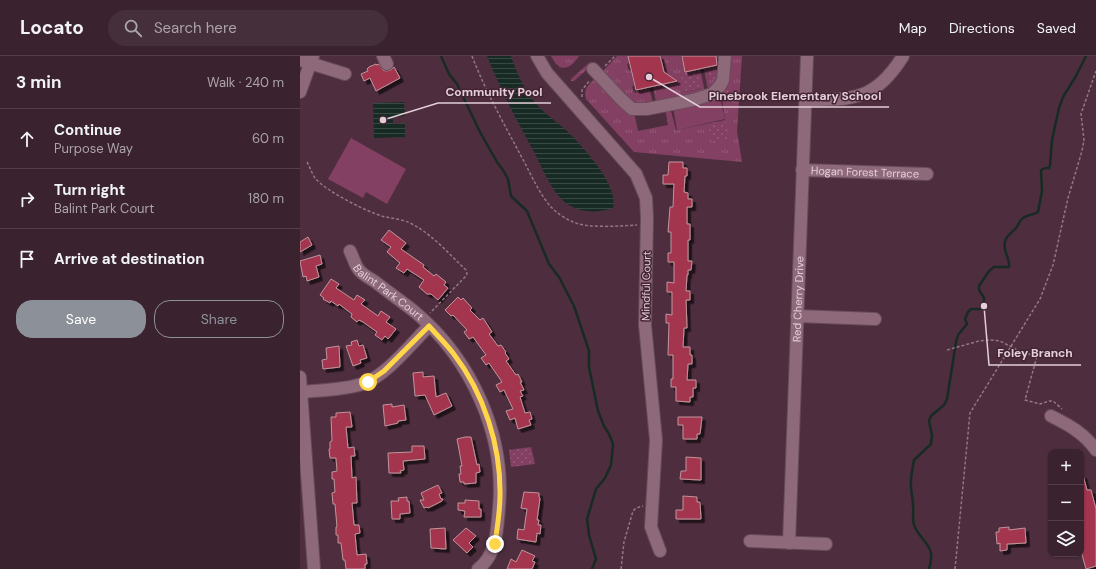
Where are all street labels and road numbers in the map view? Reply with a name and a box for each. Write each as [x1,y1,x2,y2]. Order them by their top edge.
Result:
street label: Hogan Forest Terrace [811,163,919,181]
street label: Mindful Court [638,251,654,321]
street label: Red Cherry Drive [789,256,807,342]
street label: Balint Park Court [350,262,427,323]

